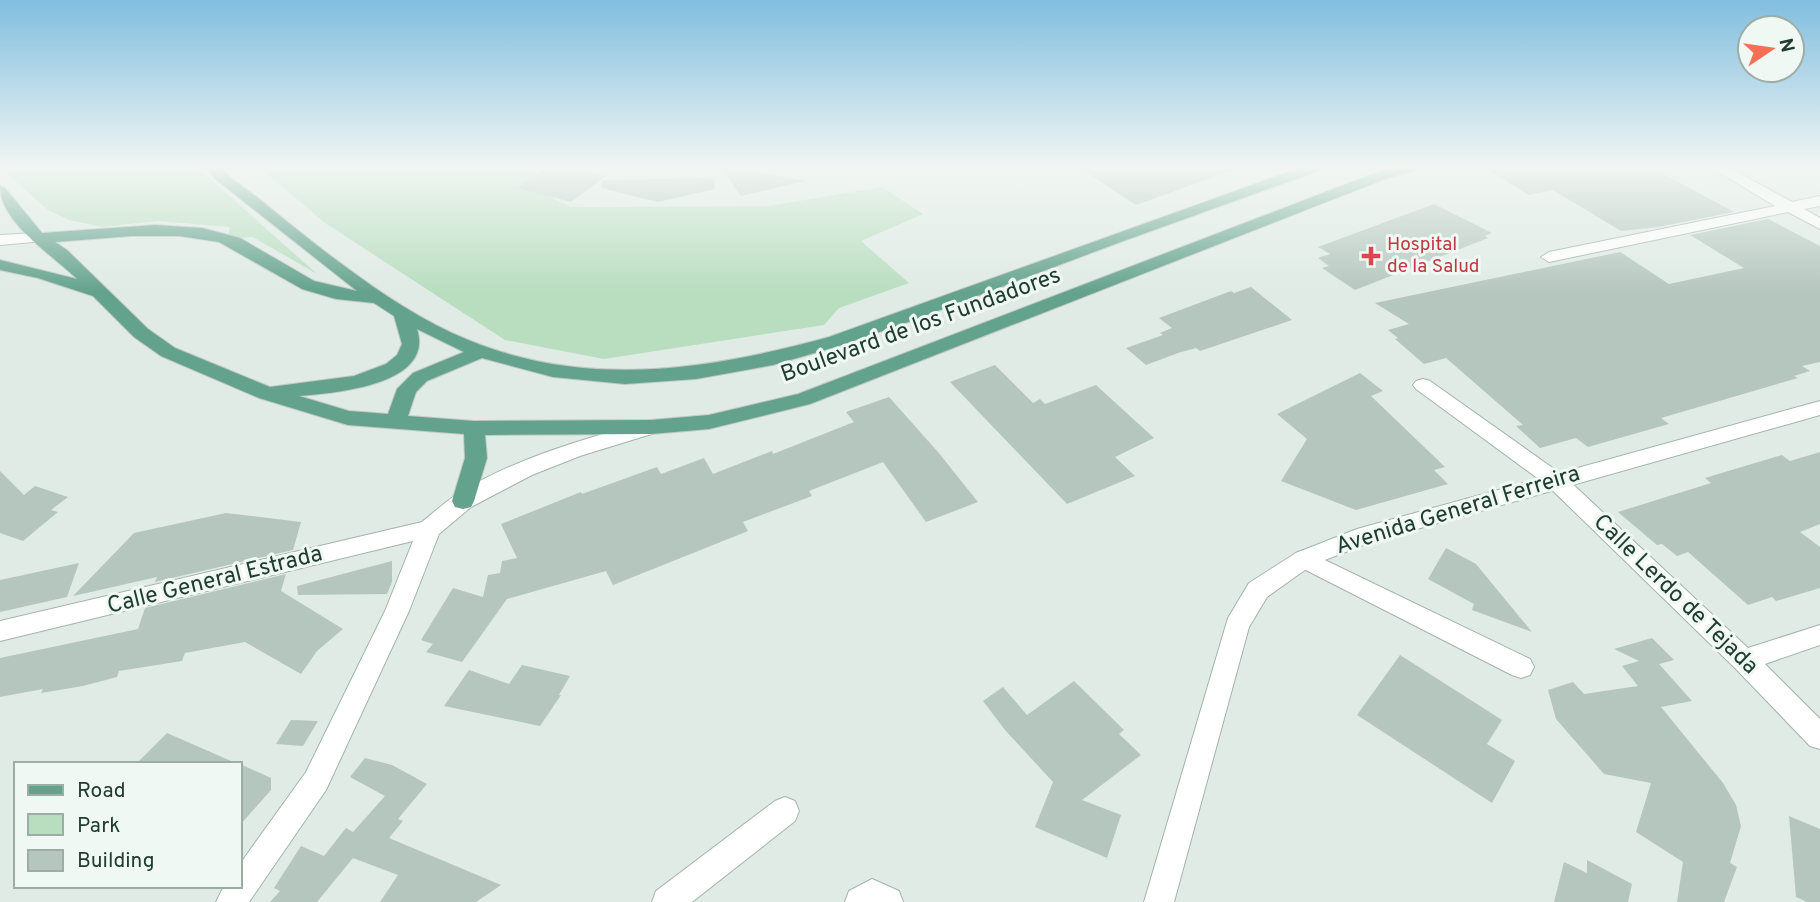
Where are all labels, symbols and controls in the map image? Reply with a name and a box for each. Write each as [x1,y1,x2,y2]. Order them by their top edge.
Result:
north arrow [1736,14,1806,84]
text: N [1772,36,1799,55]
place label: Hospital de la Salud [1387,233,1479,279]
marker: Hospital de la Salud [1361,246,1381,266]
street label: Boulevard de los Fundadores [777,262,1065,390]
street label: Avenida General Ferreira [1332,460,1584,562]
street label: Calle Lerdo de Tejada [1586,509,1764,681]
street label: Calle General Estrada [104,540,326,622]
legend [14,762,242,888]
text: Road [77,778,126,805]
text: Park [77,813,120,840]
text: Building [77,848,155,875]

